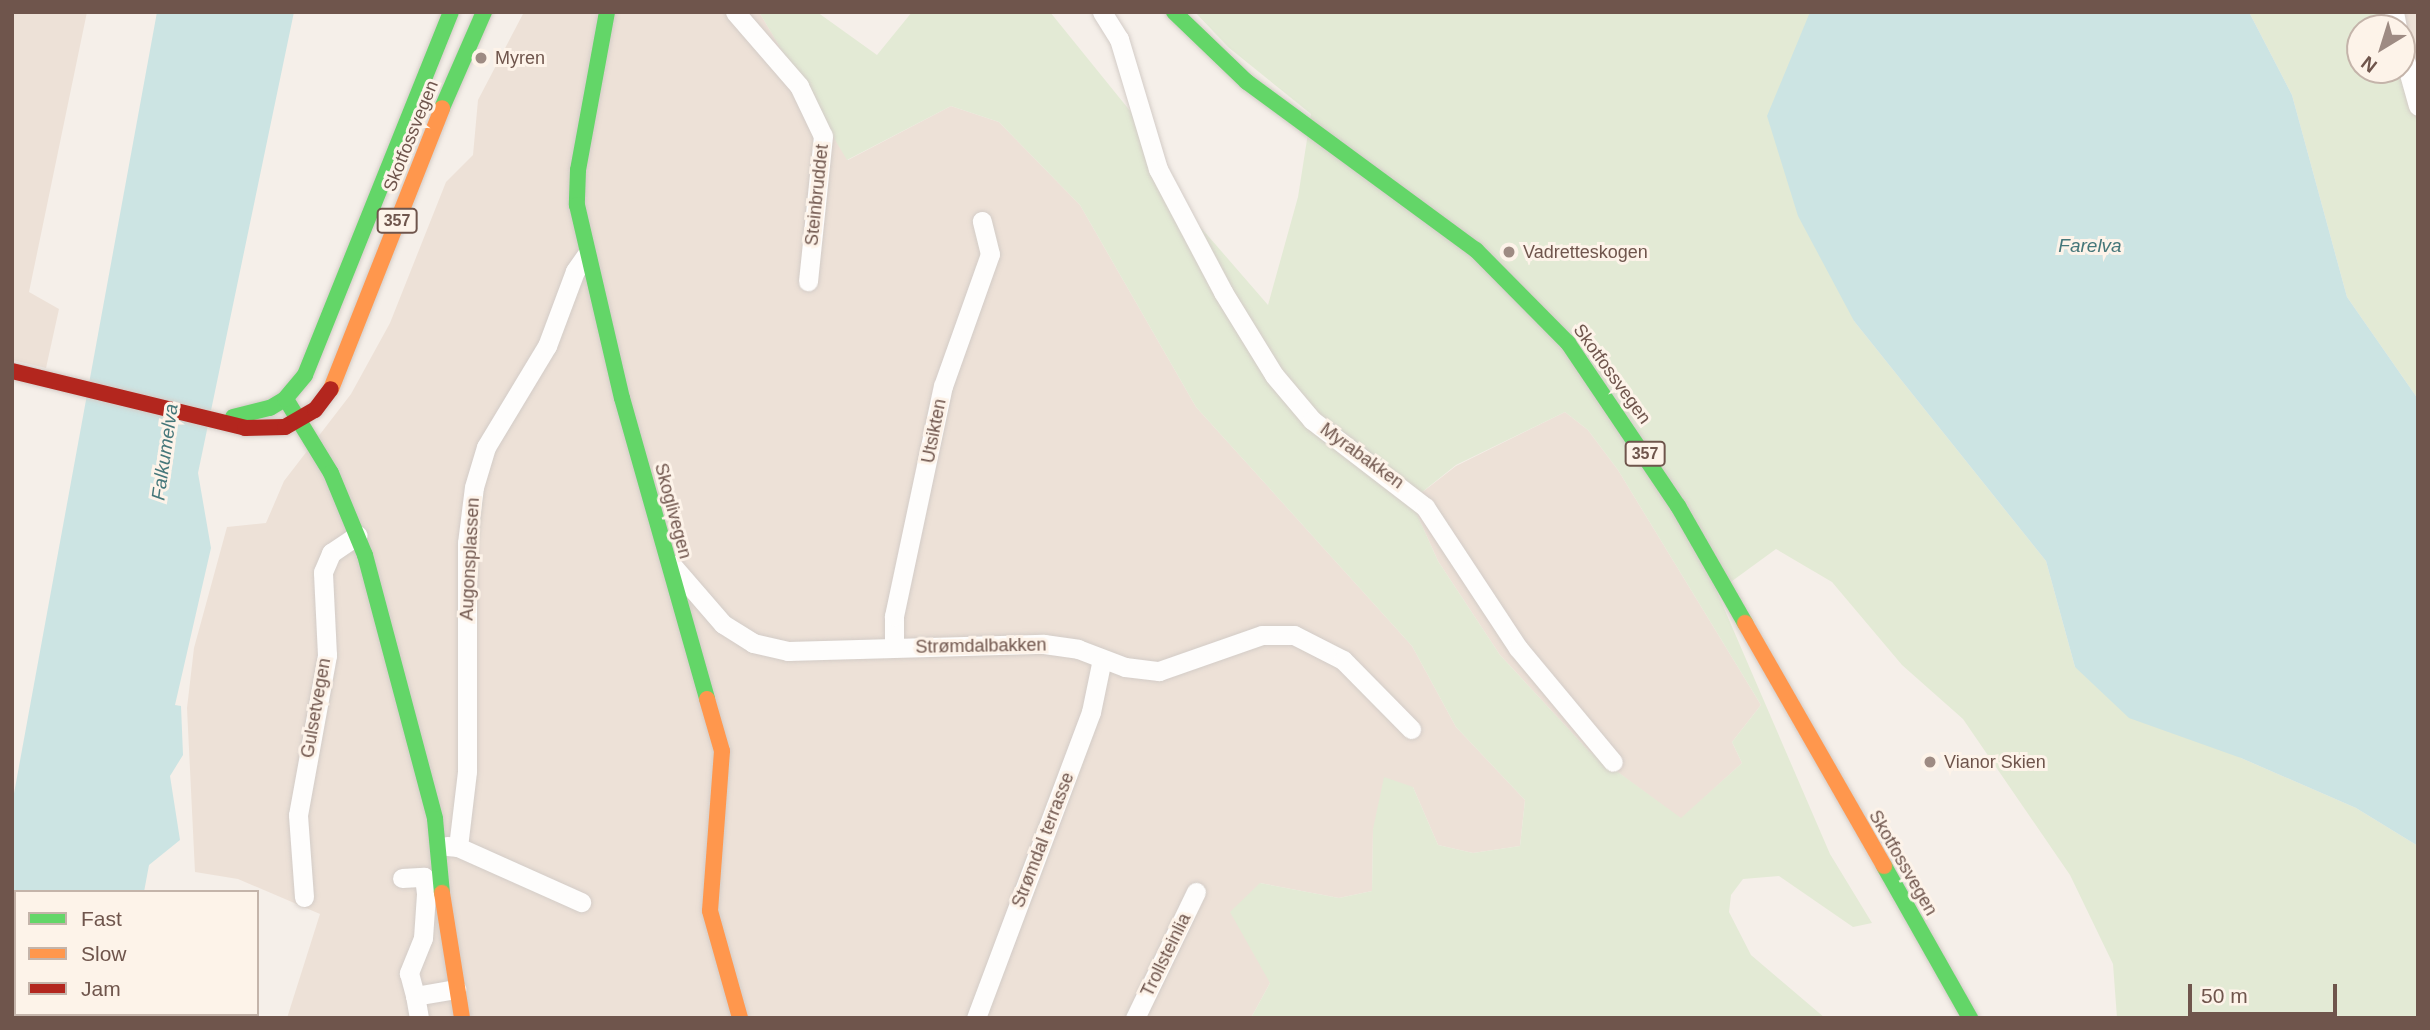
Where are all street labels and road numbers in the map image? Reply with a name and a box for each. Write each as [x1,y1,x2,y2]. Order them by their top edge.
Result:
street label: Skotfossvegen [379,77,443,195]
street label: Steinbruddet [801,143,833,247]
road number: 357 [376,209,418,234]
street label: Skotfossvegen [1569,320,1655,428]
street label: Utsikten [917,397,951,465]
street label: Myrabakken [1316,418,1408,494]
road number: 357 [1624,442,1666,467]
street label: Skoglivegen [650,461,696,561]
street label: Augonsplassen [456,497,484,621]
street label: Strømdalbakken [915,634,1047,658]
street label: Gulsetvegen [297,656,335,760]
street label: Strømdal terrasse [1007,769,1079,911]
street label: Skotfossvegen [1864,806,1942,920]
street label: Trollsteinlia [1136,910,1196,1000]

